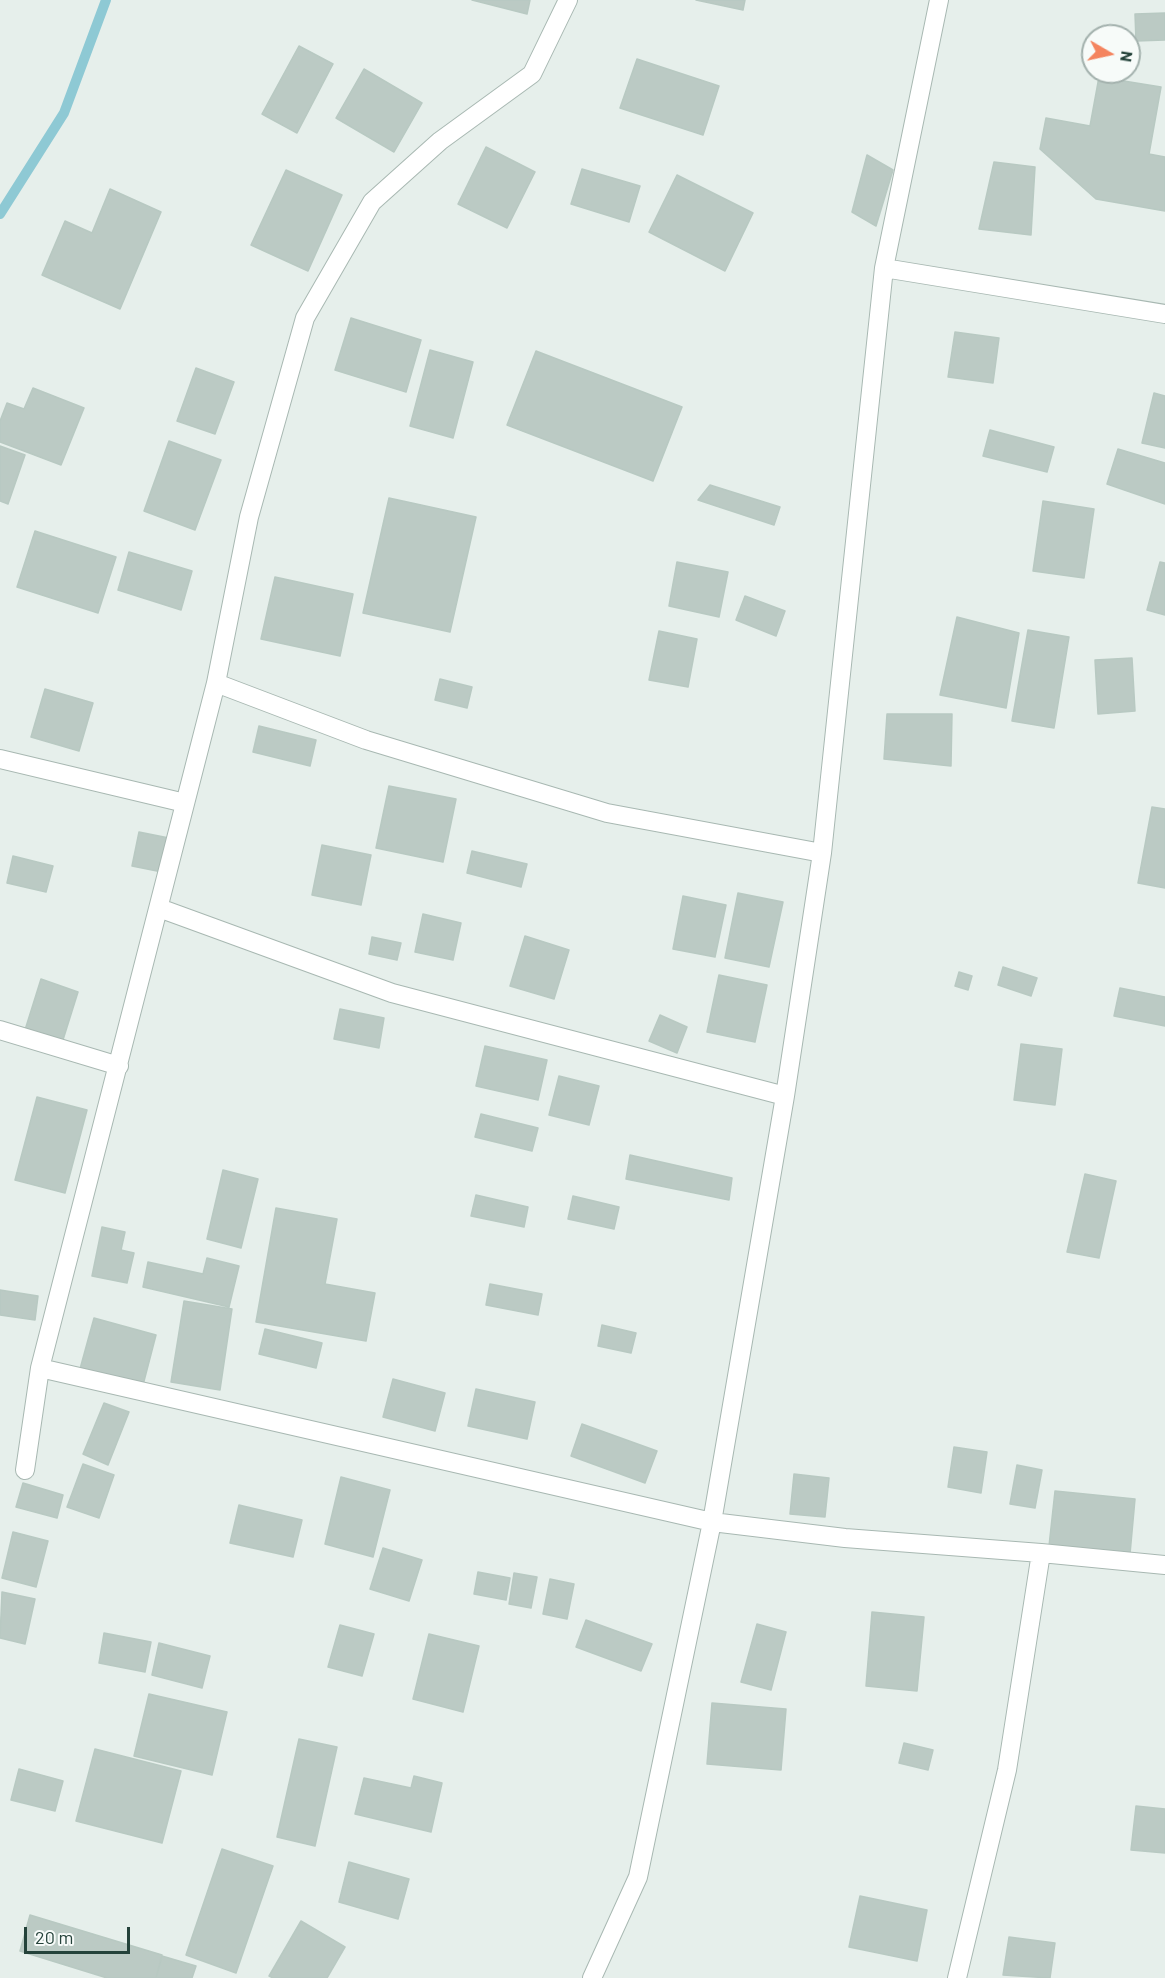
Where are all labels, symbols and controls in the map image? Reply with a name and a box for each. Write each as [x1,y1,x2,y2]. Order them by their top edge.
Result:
north arrow [1081,24,1141,84]
text: N [1117,50,1138,63]
scale bar [27,1915,134,1953]
text: 20 m [35,1926,73,1948]

